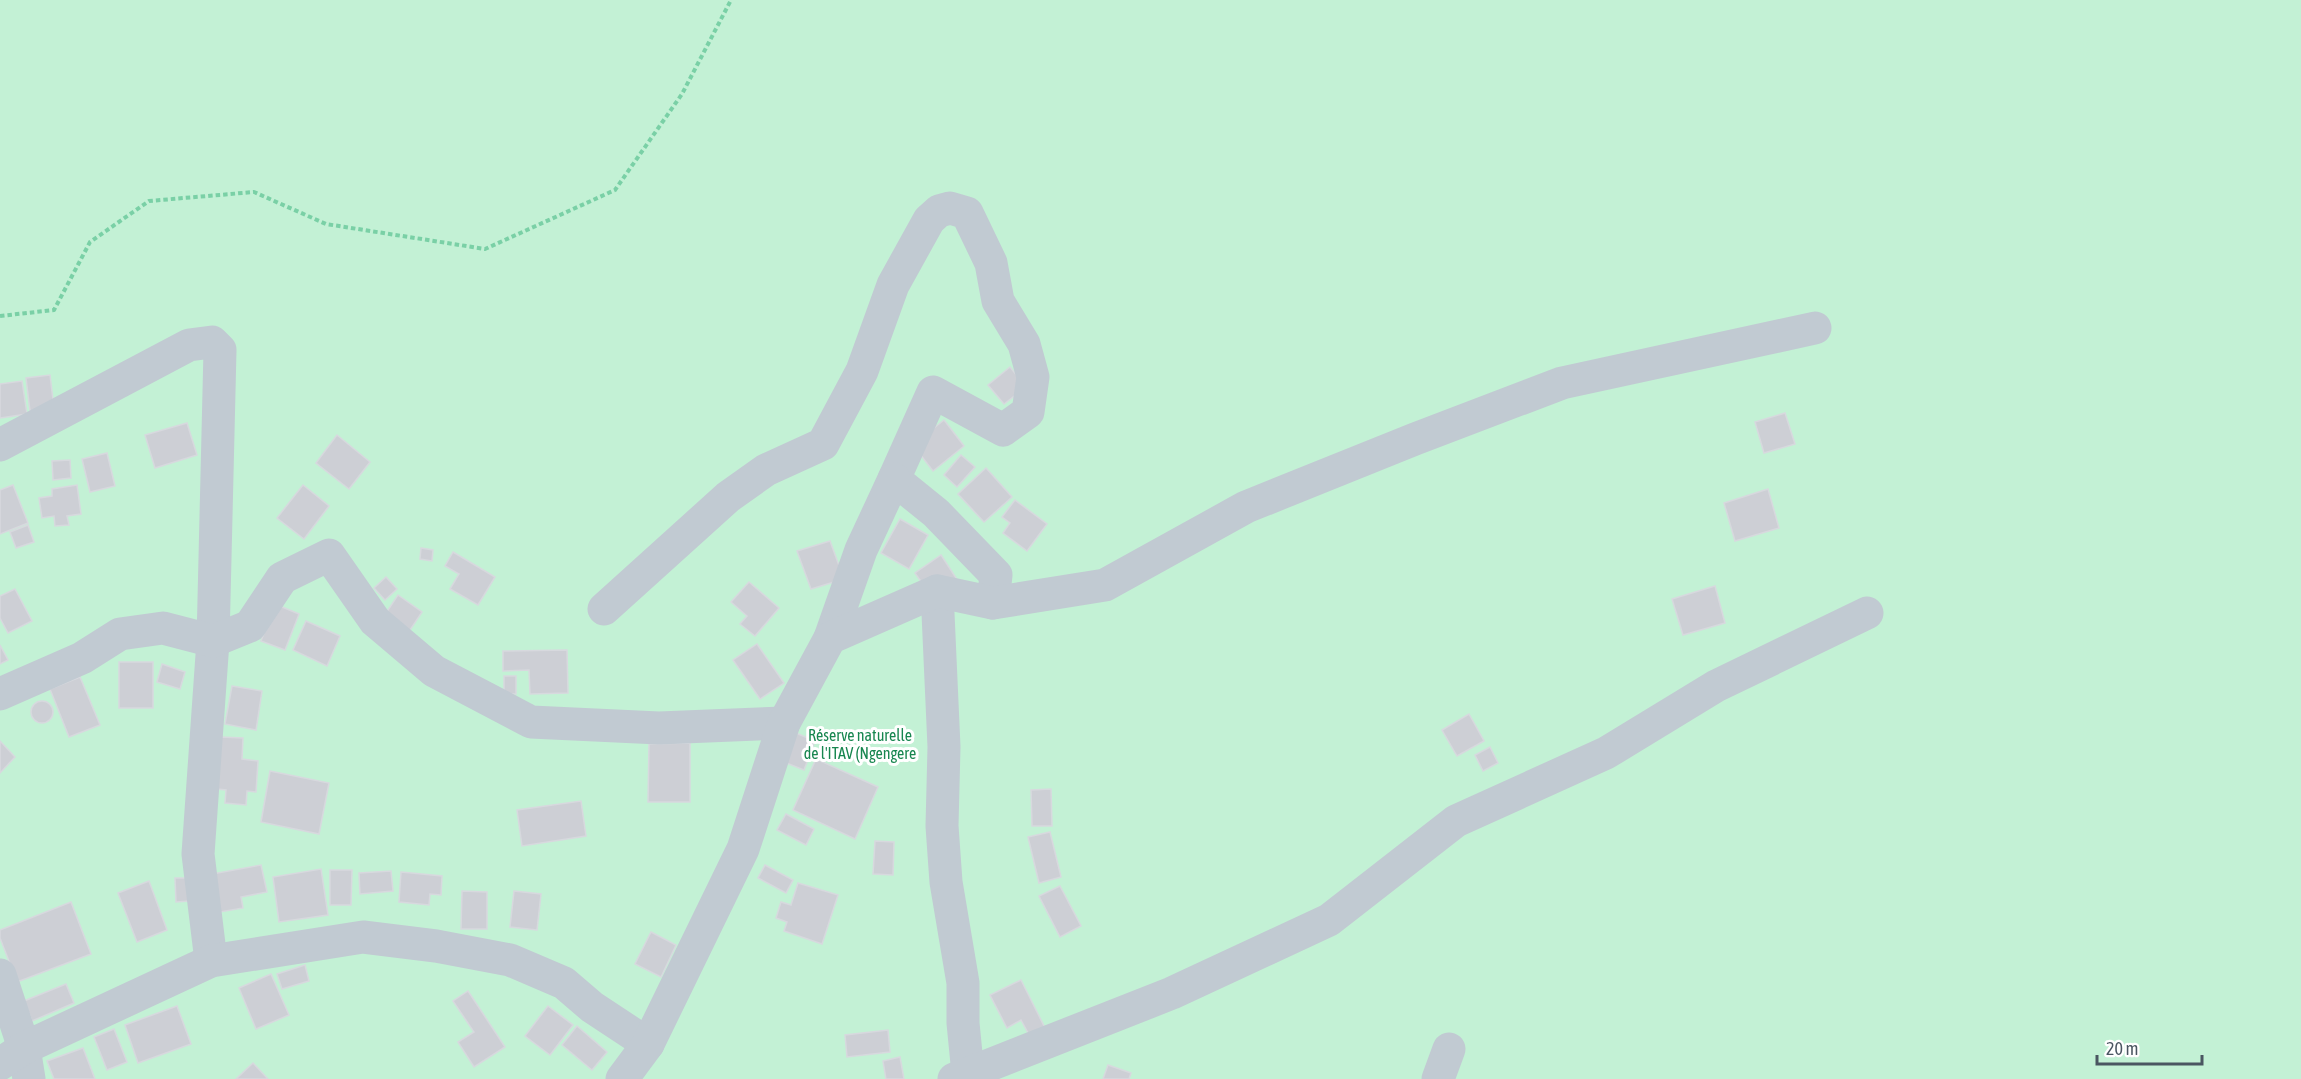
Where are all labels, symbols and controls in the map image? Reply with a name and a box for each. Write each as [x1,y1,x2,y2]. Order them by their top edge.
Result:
park label: Réserve naturelle de l'ITAV (Ngengere [804,726,916,763]
scale bar [2097,1028,2202,1066]
text: 20 m [2106,1038,2138,1059]

